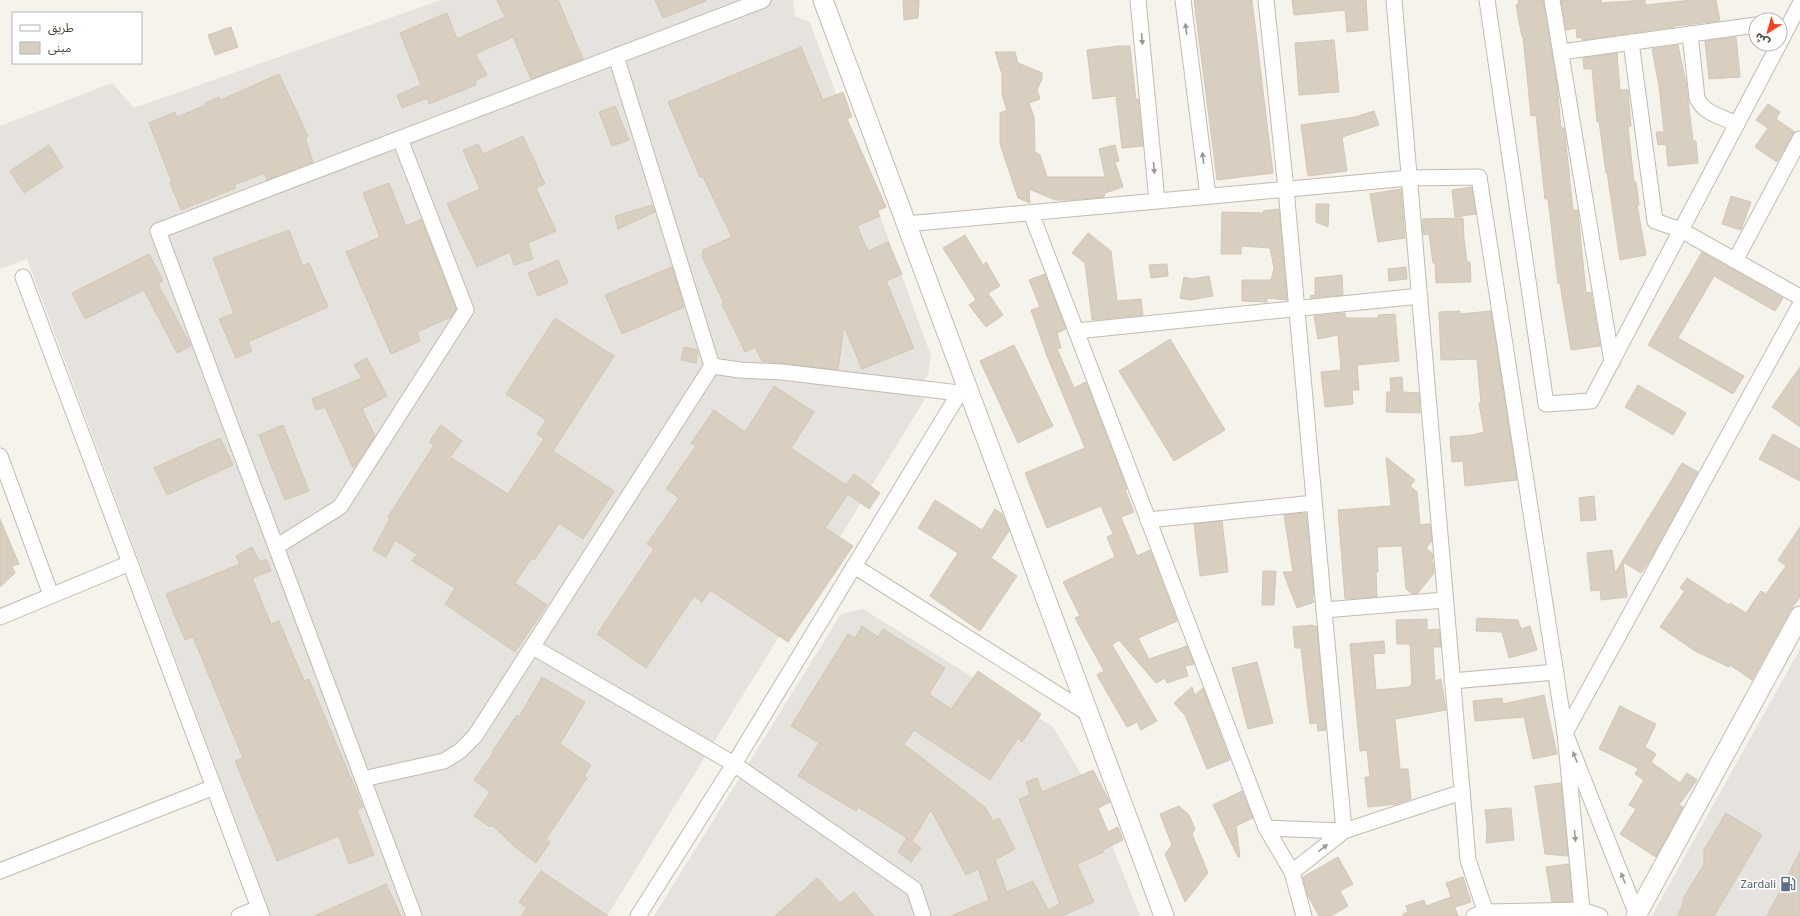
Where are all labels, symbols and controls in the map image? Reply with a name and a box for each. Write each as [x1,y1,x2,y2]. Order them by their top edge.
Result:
legend [12,12,142,64]
north arrow [1748,12,1788,52]
text: طريق [48,19,74,36]
one-way arrow [1183,23,1190,35]
text: ش [1751,30,1772,51]
one-way arrow [1138,33,1145,45]
text: مبنى [48,39,71,56]
one-way arrow [1200,152,1206,164]
one-way arrow [1150,162,1157,174]
one-way arrow [1571,751,1577,763]
one-way arrow [1571,830,1578,842]
one-way arrow [1317,844,1328,852]
one-way arrow [1619,872,1625,884]
fuel station icon: Zardali [1779,875,1797,893]
place label: Zardali [1741,876,1776,891]

